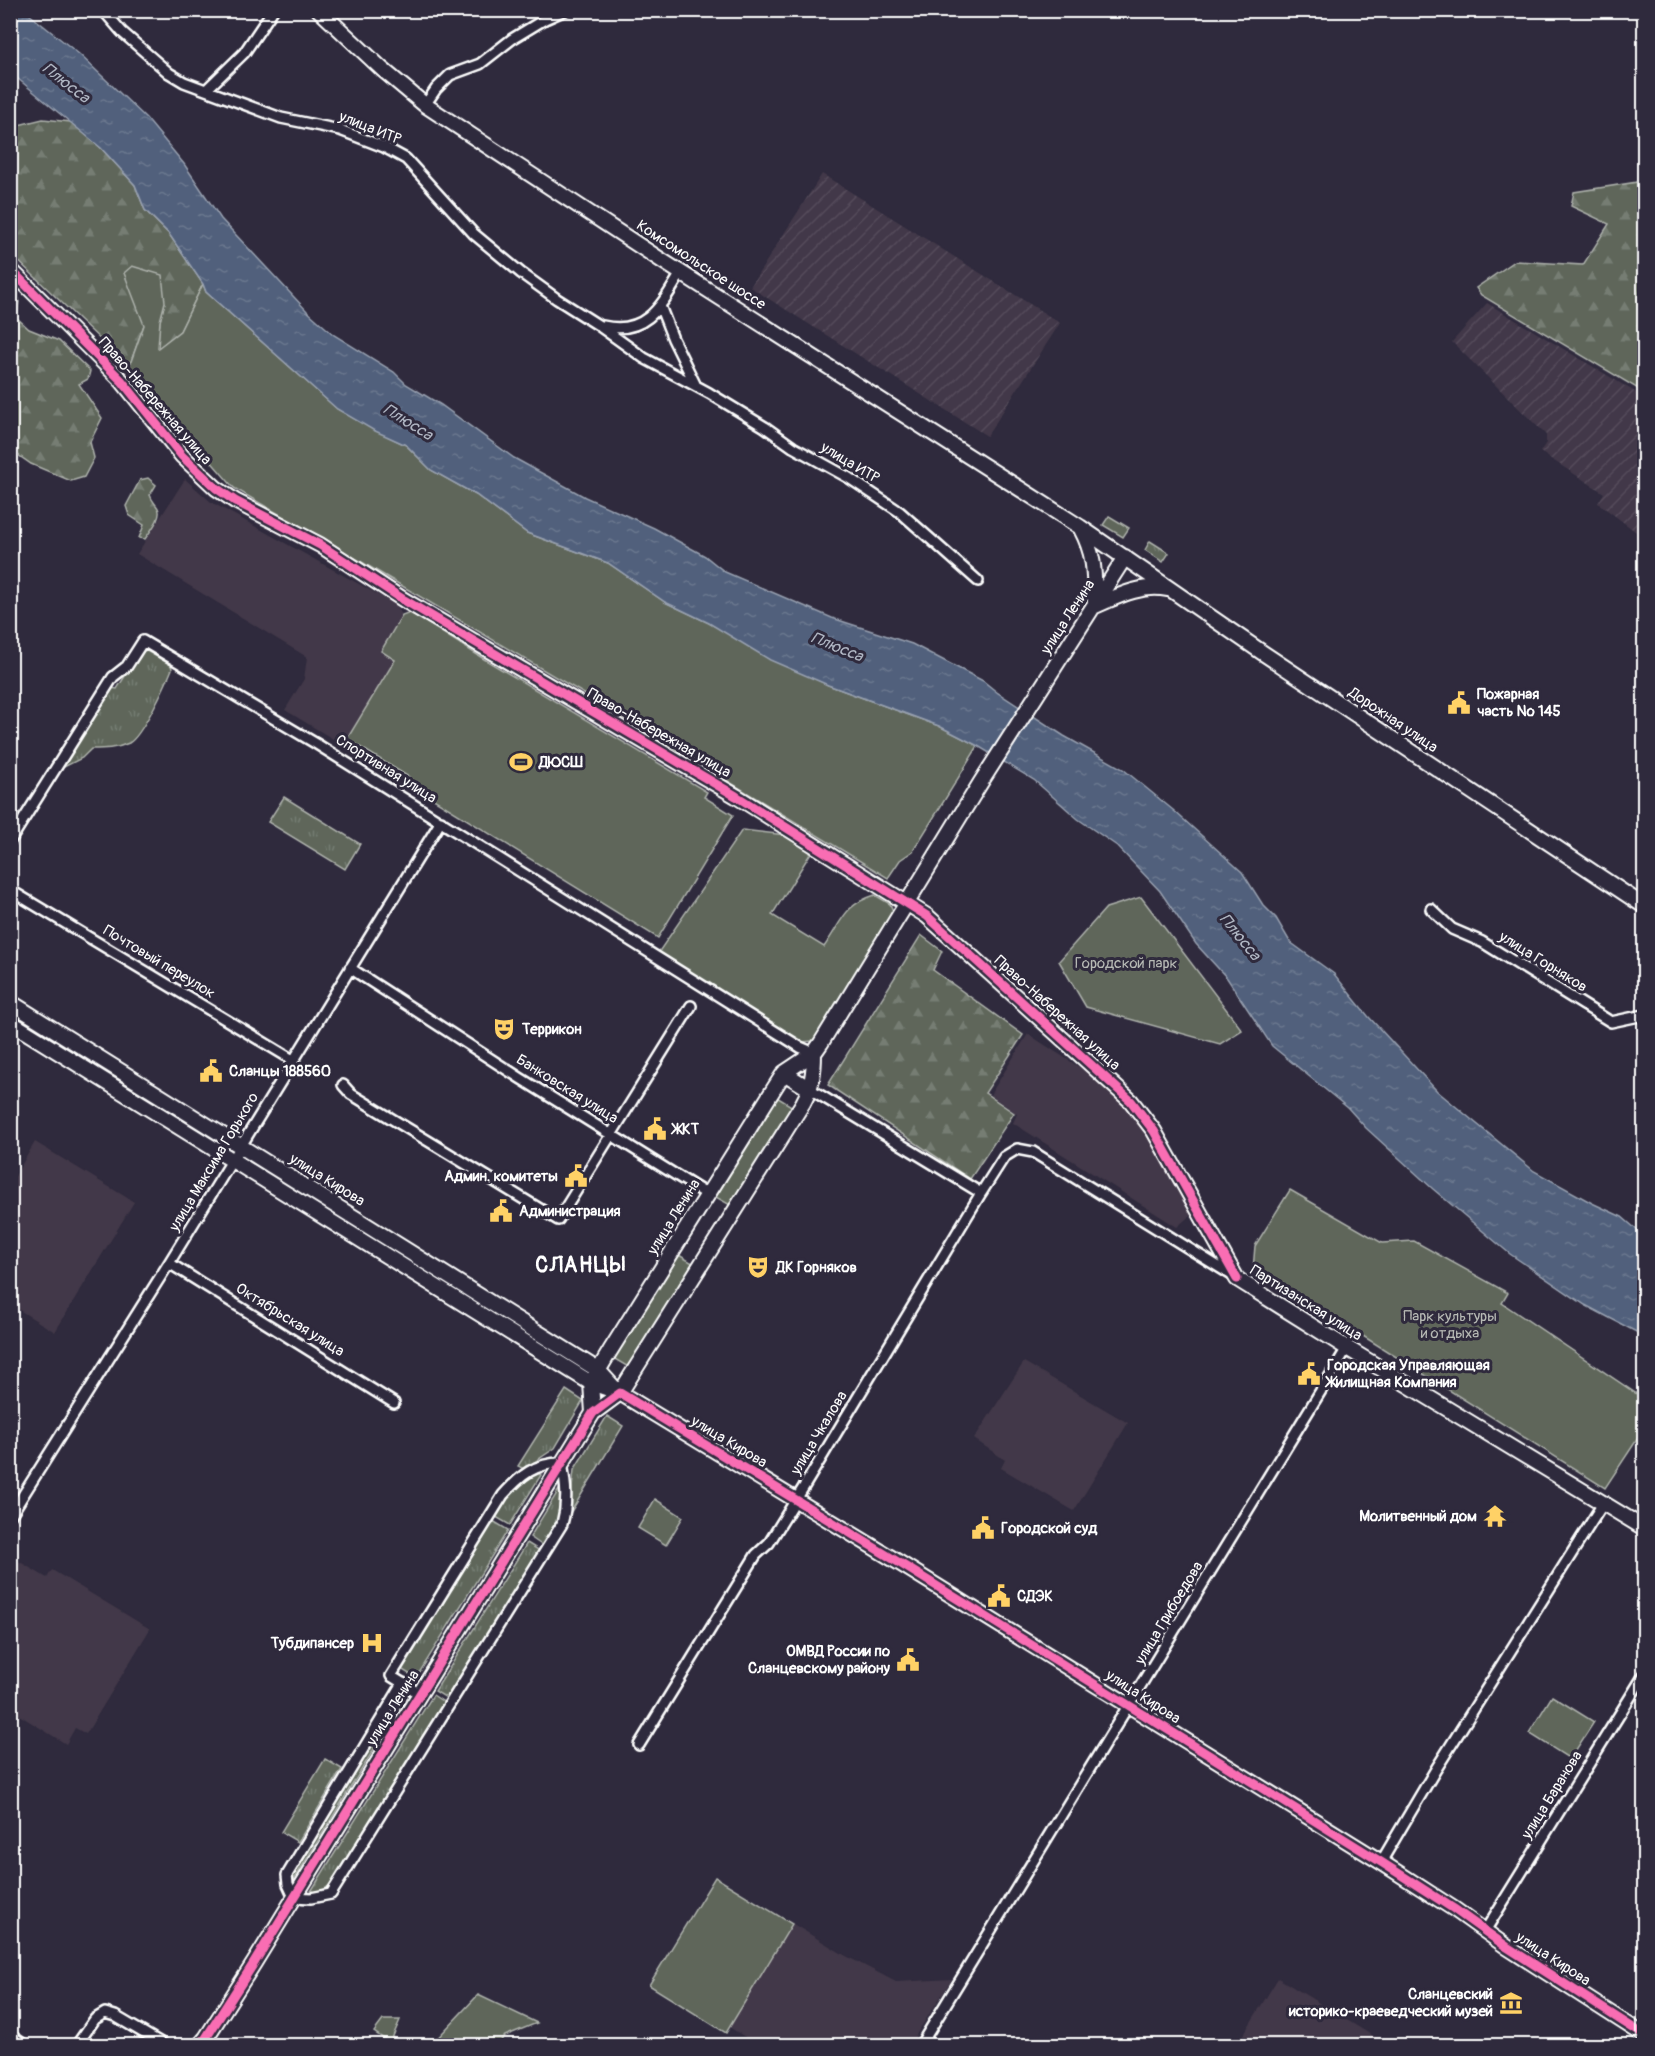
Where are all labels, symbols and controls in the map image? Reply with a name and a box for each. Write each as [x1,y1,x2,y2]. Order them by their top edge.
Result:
water label: Плюсса [38,58,95,109]
street label: улица ИТР [335,107,404,149]
street label: Комсомольское шоссе [633,216,770,314]
street label: Право-Набережная улица [94,333,216,469]
water label: Плюсса [380,399,438,446]
street label: улица ИТР [816,438,883,488]
street label: улица Ленина [1036,576,1099,659]
water label: Плюсса [808,628,867,667]
street label: Дорожная улица [1344,683,1441,757]
street label: Право-Набережная улица [584,684,734,782]
place label: Пожарная часть № 145 [1477,685,1561,721]
public building icon: Пожарная часть № 145 [1446,690,1472,716]
street label: Спортивная улица [332,730,440,808]
sports icon: ДЮСШ [508,749,534,775]
place label: ДЮСШ [538,753,583,772]
water label: Плюсса [1215,910,1266,966]
street label: Почтовый переулок [100,921,219,1003]
street label: улица Горняков [1494,927,1591,997]
street label: Право-Набережная улица [990,951,1124,1075]
park label: Городской парк [1075,954,1178,973]
theatre icon: Террикон [491,1016,517,1042]
place label: Террикон [521,1020,582,1039]
street label: Банковская улица [513,1050,622,1128]
public building icon: Сланцы 188560 [198,1058,224,1084]
place label: Сланцы 188560 [229,1062,331,1081]
street label: улица Максима Горького [164,1089,263,1236]
public building icon: ЖКТ [642,1116,668,1142]
place label: ЖКТ [670,1120,700,1139]
street label: улица Кирова [285,1149,368,1211]
public building icon: Админ. комитеты [563,1163,589,1189]
place label: Админ. комитеты [444,1167,558,1186]
street label: улица Ленина [643,1176,705,1259]
public building icon: Администрация [488,1198,514,1224]
place label: Администрация [519,1202,620,1221]
district label: СЛАНЦЫ [535,1252,627,1279]
theatre icon: ДК Горняков [745,1254,771,1280]
place label: ДК Горняков [775,1258,857,1277]
street label: Партизанская улица [1246,1261,1366,1345]
street label: Октябрьская улица [232,1279,348,1361]
park label: Парк культуры и отдыха [1403,1307,1497,1343]
place label: Городская Управляющая Жилищная Компания [1324,1356,1490,1392]
public building icon: Городская Управляющая Жилищная Компания [1296,1361,1322,1387]
street label: улица Чкалова [786,1388,852,1479]
street label: улица Кирова [687,1411,771,1472]
temple icon: Молитвенный дом [1482,1503,1508,1529]
place label: Молитвенный дом [1359,1507,1477,1526]
public building icon: Городской суд [970,1515,996,1541]
place label: Городской суд [1001,1519,1098,1538]
street label: улица Грибоедова [1130,1558,1207,1669]
public building icon: СДЭК [986,1583,1012,1609]
place label: СДЭК [1017,1587,1053,1606]
hospital icon: Тубдипансер [359,1630,385,1656]
place label: Тубдипансер [270,1634,354,1653]
place label: ОМВД России по Сланцевскому району [748,1642,891,1678]
public building icon: ОМВД России по Сланцевскому району [895,1647,921,1673]
street label: улица Кирова [1101,1665,1184,1728]
street label: улица Ленина [362,1667,424,1750]
street label: улица Баранова [1517,1747,1587,1844]
street label: улица Кирова [1511,1927,1594,1990]
place label: Сланцевский историко-краеведческий музей [1288,1985,1493,2021]
museum icon: Сланцевский историко-краеведческий музей [1498,1990,1524,2016]

